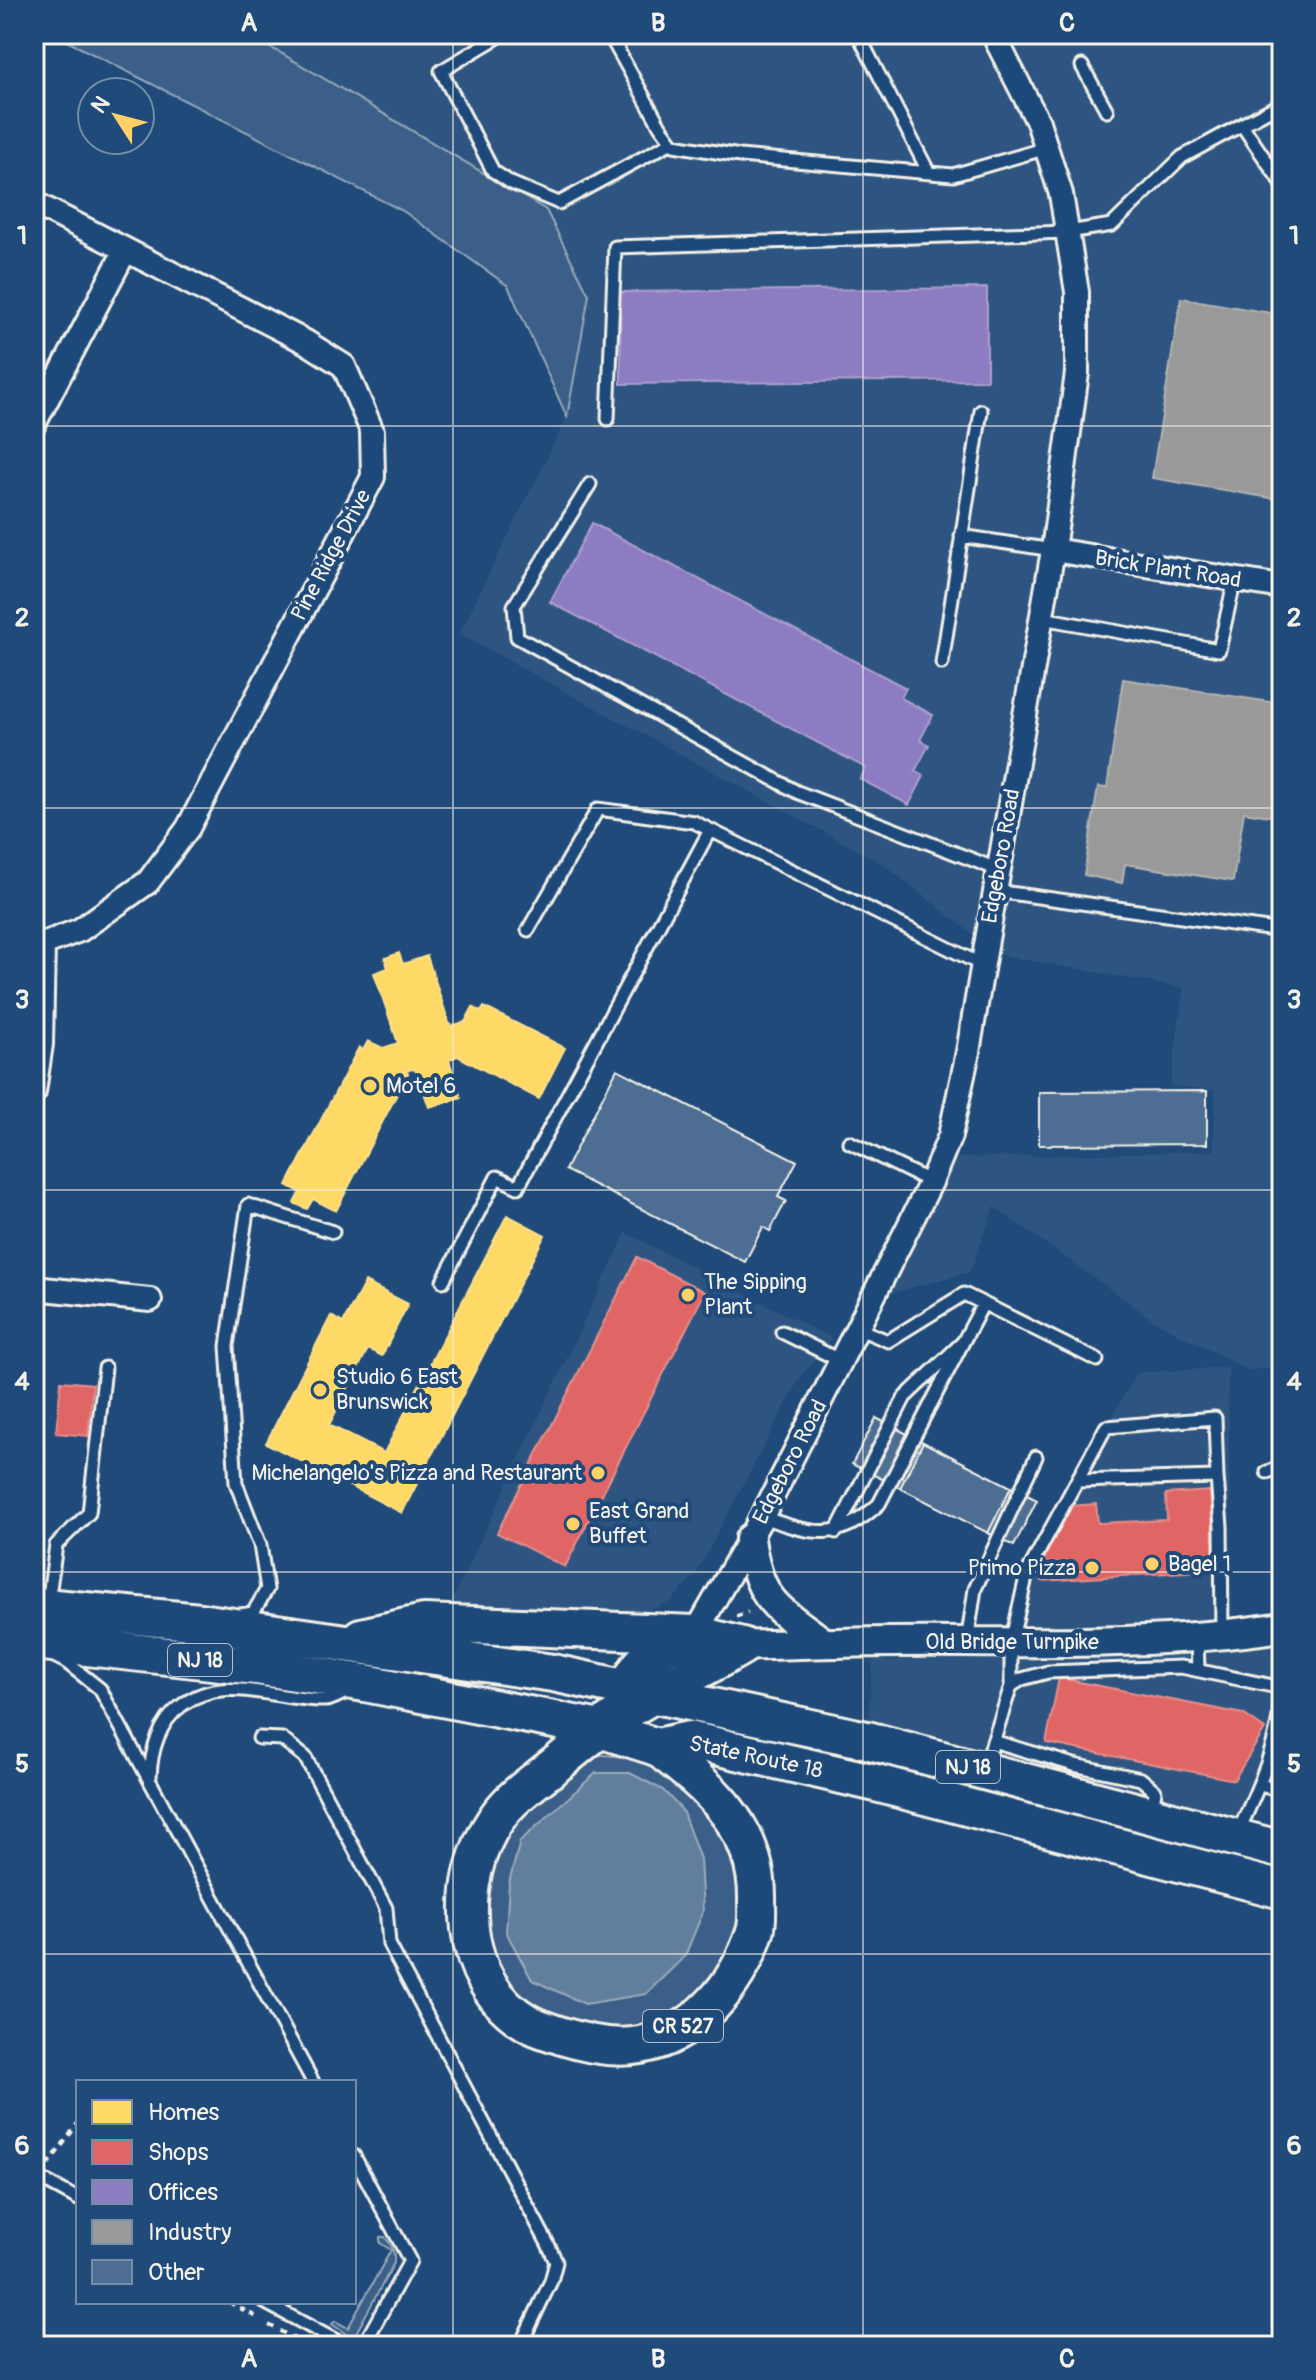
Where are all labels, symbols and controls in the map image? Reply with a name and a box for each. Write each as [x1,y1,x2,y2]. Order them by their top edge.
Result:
text: A [241,7,258,39]
text: B [651,7,665,39]
text: C [1059,7,1075,39]
north arrow [76,76,156,156]
text: N [85,90,116,119]
text: 1 [17,220,27,252]
text: 1 [1289,220,1299,252]
street label: Pine Ridge Drive [285,484,377,626]
street label: Brick Plant Road [1093,544,1243,594]
text: 2 [15,602,29,634]
text: 2 [1287,602,1301,634]
street label: Edgeboro Road [975,787,1027,925]
text: 3 [15,984,29,1016]
text: 3 [1287,984,1301,1016]
place label: Motel 6 [386,1072,456,1100]
marker: Motel 6 [361,1077,379,1095]
place label: The Sipping Plant [704,1268,807,1321]
marker: The Sipping Plant [679,1286,697,1304]
place label: Studio 6 East Brunswick [336,1363,458,1416]
text: 4 [14,1366,30,1398]
text: 4 [1286,1366,1302,1398]
marker: Studio 6 East Brunswick [311,1381,329,1399]
street label: Edgeboro Road [747,1395,833,1529]
place label: Michelangelo's Pizza and Restaurant [251,1459,582,1487]
marker: Michelangelo's Pizza and Restaurant [589,1464,607,1482]
place label: East Grand Buffet [589,1497,689,1550]
marker: East Grand Buffet [564,1515,582,1533]
place label: Bagel 1 [1168,1550,1231,1578]
place label: Primo Pizza [968,1554,1076,1582]
marker: Bagel 1 [1143,1555,1161,1573]
marker: Primo Pizza [1083,1559,1101,1577]
street label: Old Bridge Turnpike [925,1628,1099,1656]
road number: NJ 18 [168,1644,232,1676]
street label: State Route 18 [687,1729,825,1785]
text: 5 [15,1748,29,1780]
text: 5 [1287,1748,1301,1780]
road number: NJ 18 [936,1751,1000,1783]
road number: CR 527 [643,2010,723,2042]
legend [76,2080,356,2304]
text: Homes [148,2098,220,2127]
text: 6 [14,2130,30,2162]
text: 6 [1286,2130,1302,2162]
text: Shops [148,2138,209,2167]
text: Offices [148,2178,218,2207]
text: Industry [148,2218,231,2247]
text: Other [148,2258,205,2287]
text: A [241,2343,258,2375]
text: B [651,2343,665,2375]
text: C [1059,2343,1075,2375]

